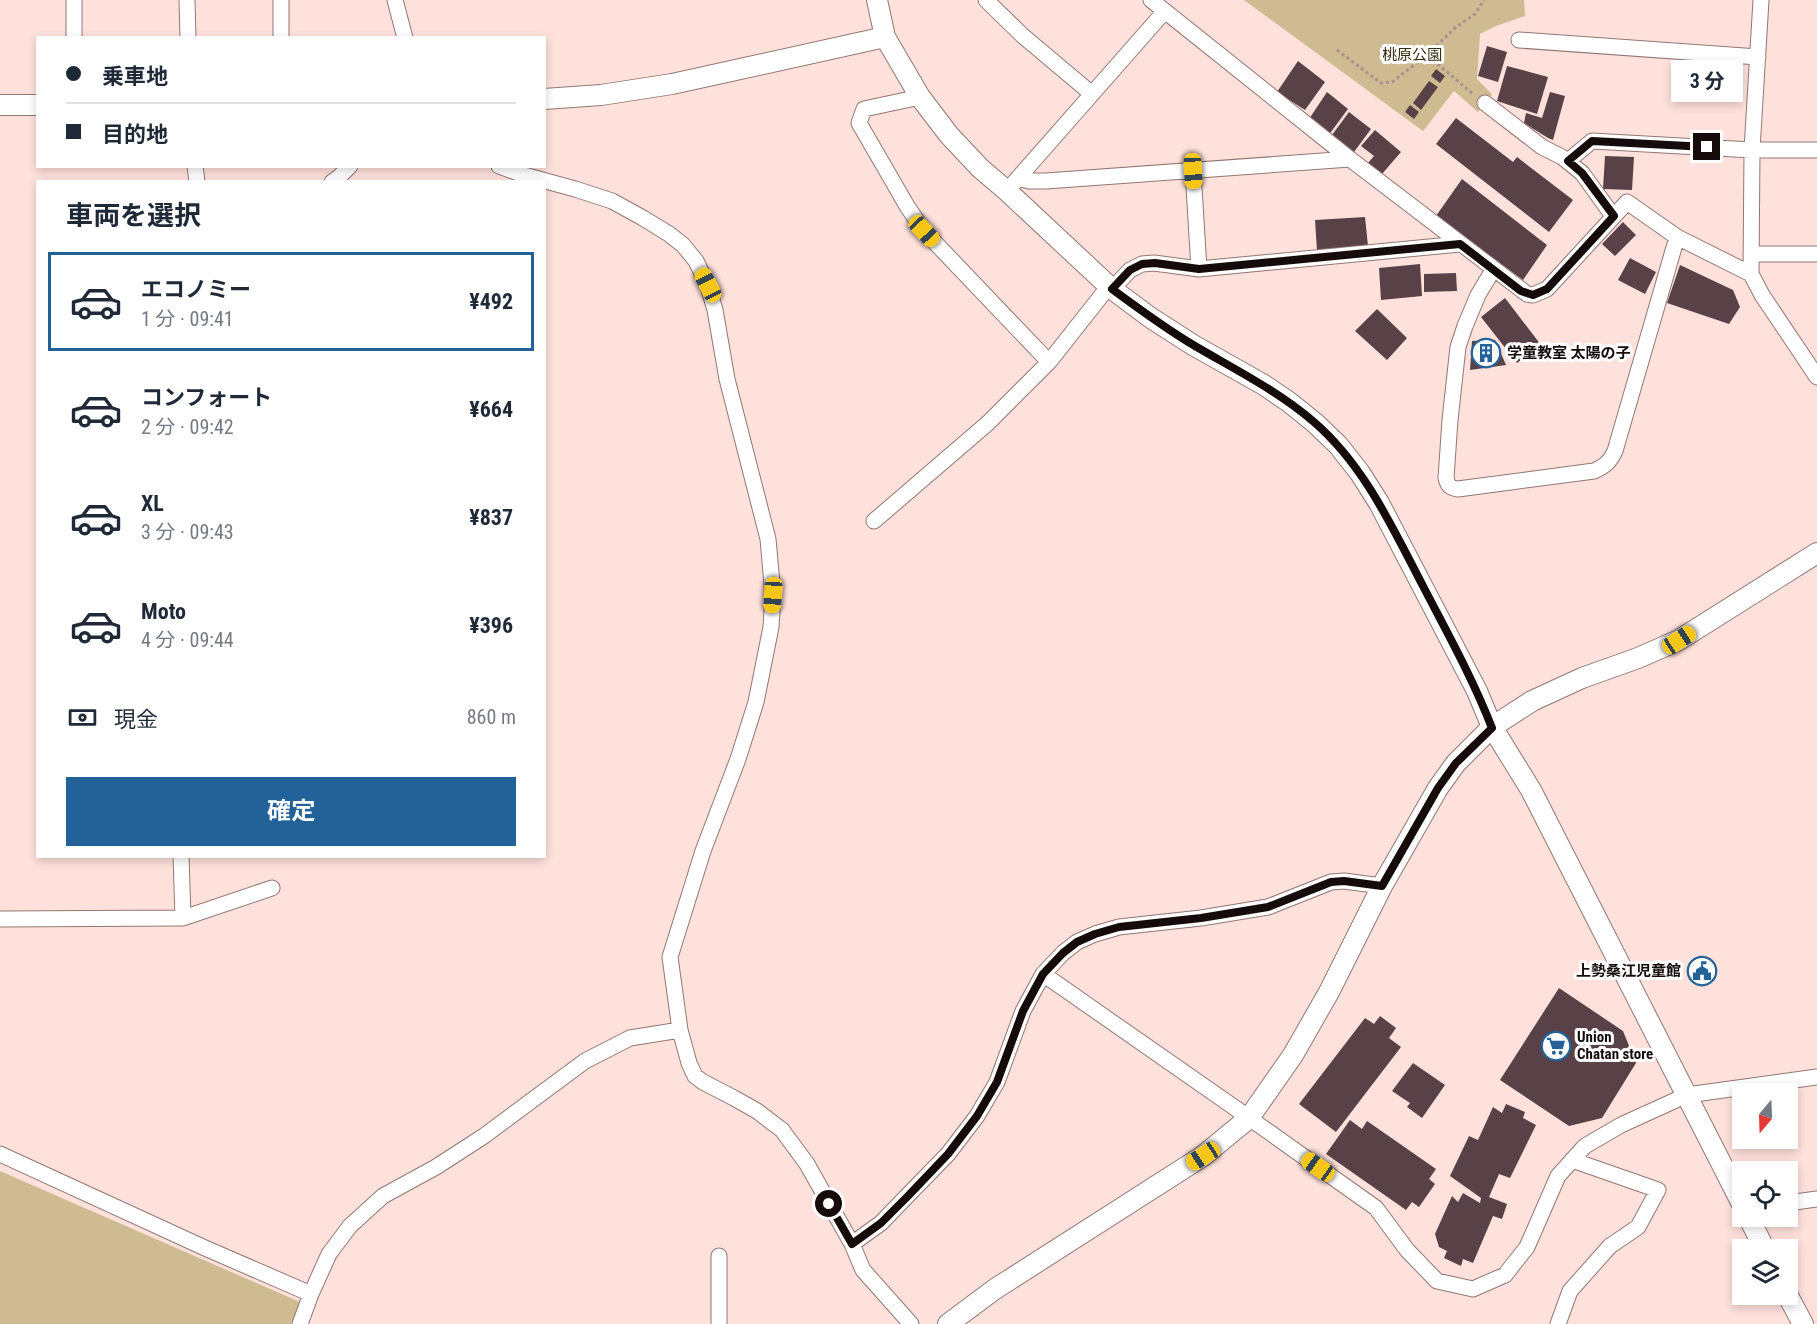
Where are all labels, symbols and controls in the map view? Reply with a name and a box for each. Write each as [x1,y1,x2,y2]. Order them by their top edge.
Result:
park label: 桃原公園 [1382,46,1442,64]
callout: 3 分 [1671,60,1743,102]
text: 乗車地 [102,64,168,89]
text: 3 分 [1690,69,1724,93]
text: 目的地 [102,122,168,147]
route end [1693,133,1720,160]
car [1183,153,1203,189]
text: 車両を選択 [66,200,201,232]
car [905,212,943,250]
car [692,265,724,305]
icon: car [69,275,123,329]
text: エコノミー [141,277,251,302]
text: ¥492 [469,289,513,314]
text: 1 分 · 09:41 [141,307,234,331]
building icon: 学童教室 太陽の子 [1470,337,1502,369]
place label: 学童教室 太陽の子 [1507,344,1630,362]
icon: car [69,383,123,437]
text: コンフォート [141,385,272,410]
text: ¥664 [469,397,513,422]
text: 2 分 · 09:42 [141,415,234,439]
icon: car [69,491,123,545]
text: XL [141,491,164,516]
text: ¥837 [469,505,513,530]
text: 3 分 · 09:43 [141,520,234,544]
car [763,576,783,614]
icon: car [69,599,123,653]
text: Moto [141,599,186,624]
text: ¥396 [469,613,513,638]
car [1659,623,1699,657]
text: 4 分 · 09:44 [141,628,234,652]
icon: cash [66,701,99,734]
text: 860 m [467,705,516,729]
text: 現金 [114,707,158,732]
button: 確定 [66,777,516,846]
public building icon: 上勢桑江児童館 [1686,955,1718,987]
place label: 上勢桑江児童館 [1576,962,1681,980]
place label: Union Chatan store [1577,1028,1653,1063]
supermarket icon: Union Chatan store [1540,1030,1572,1062]
north arrow [1732,1083,1798,1149]
map controls [1732,1083,1798,1305]
car [1183,1139,1223,1173]
car [1298,1149,1338,1185]
button: locate [1732,1161,1798,1227]
route start [815,1190,842,1217]
button: layers [1732,1239,1798,1305]

